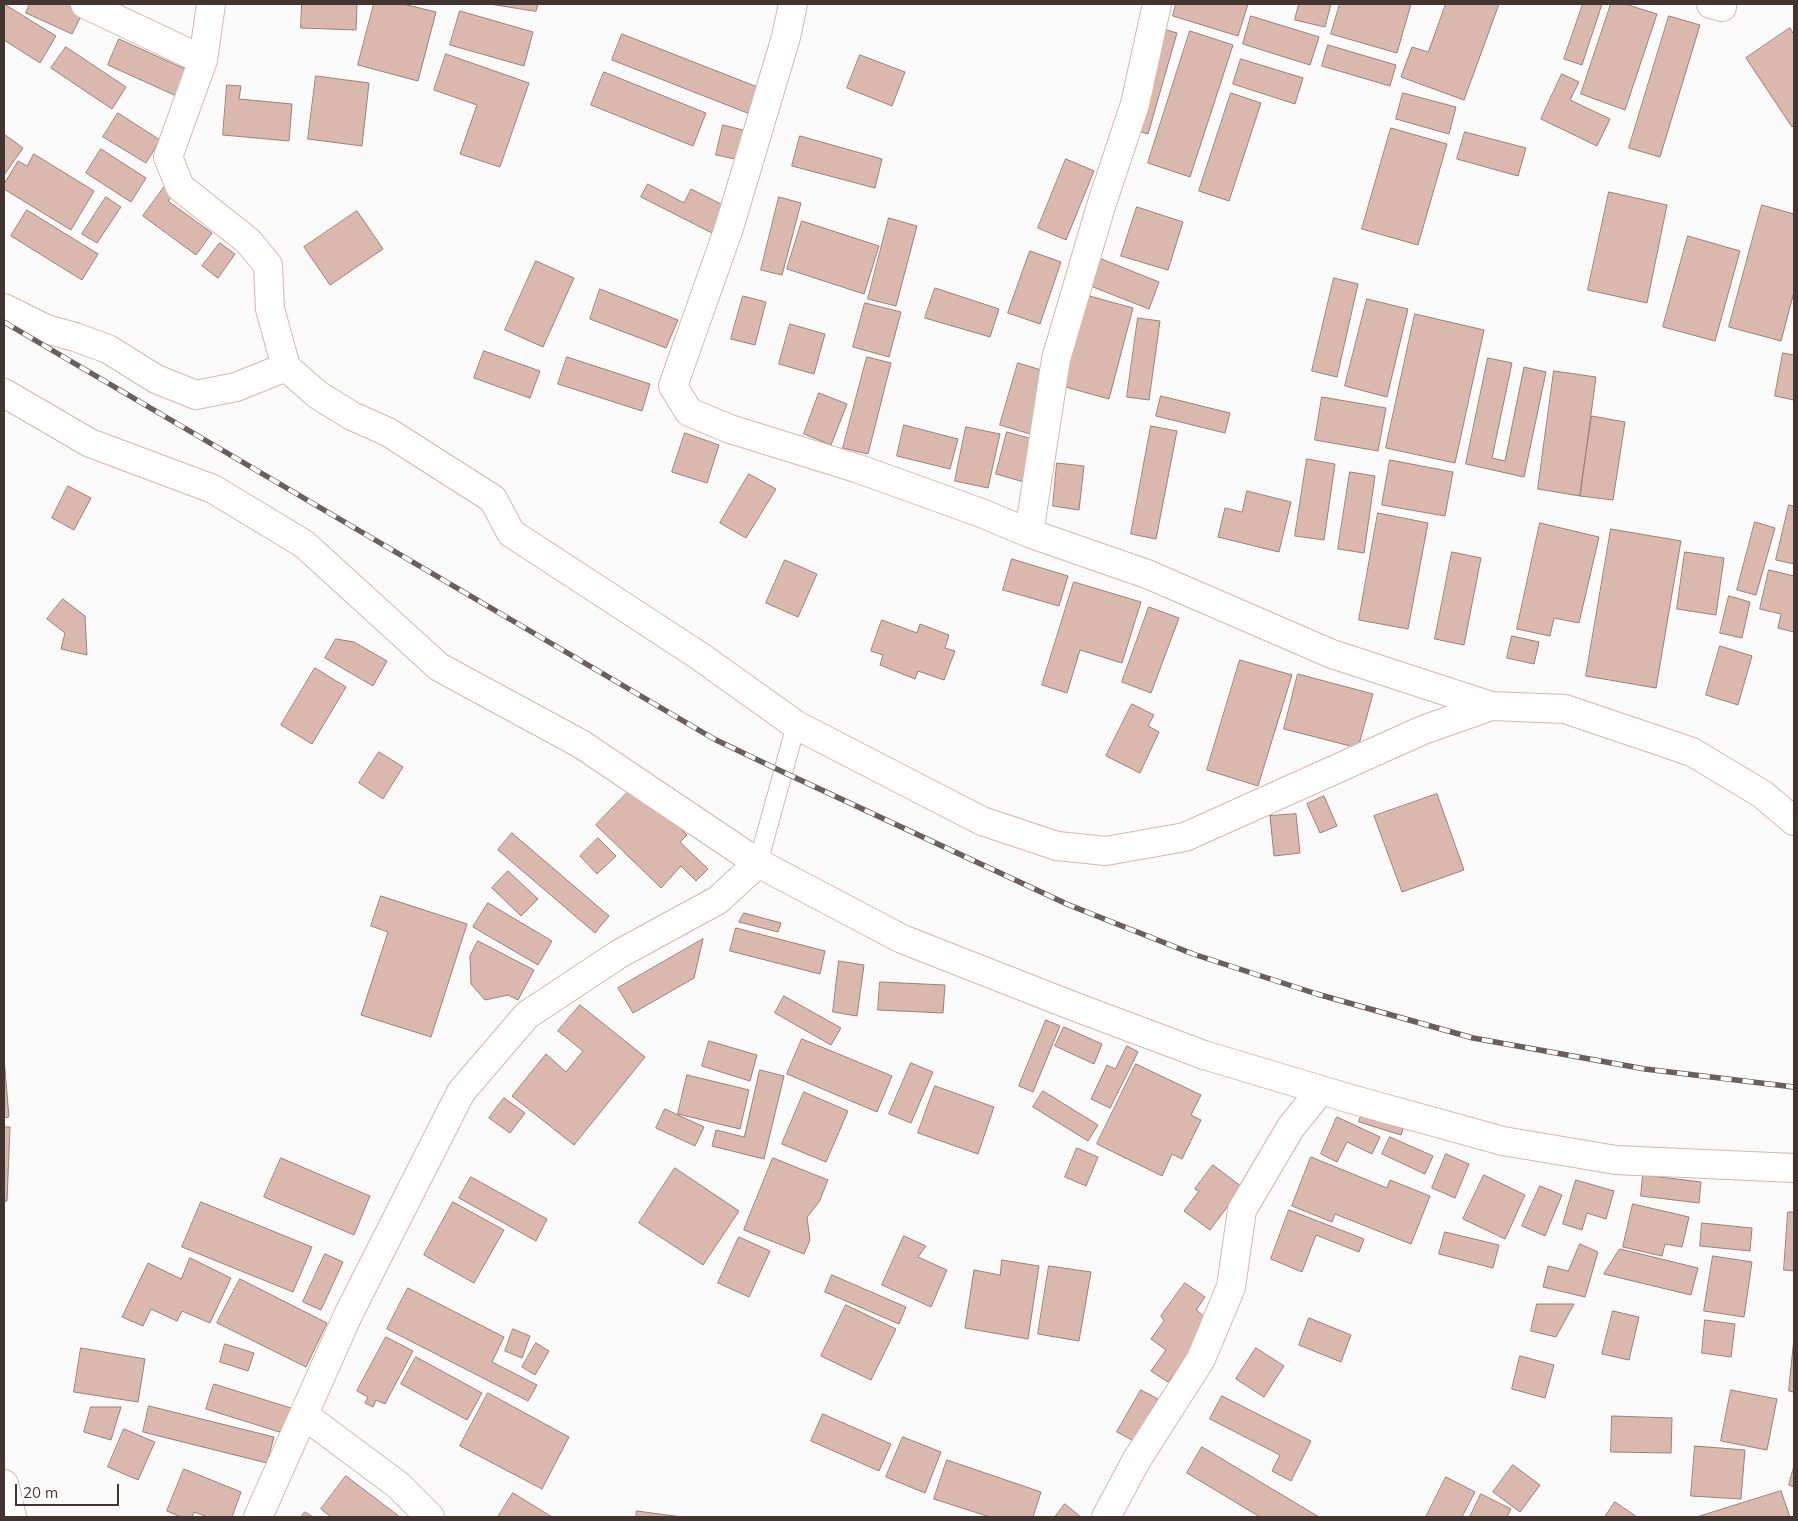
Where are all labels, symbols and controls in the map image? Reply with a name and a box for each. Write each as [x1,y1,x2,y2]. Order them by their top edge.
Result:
scale bar [18,1474,121,1506]
text: 20 m [23,1483,58,1502]

